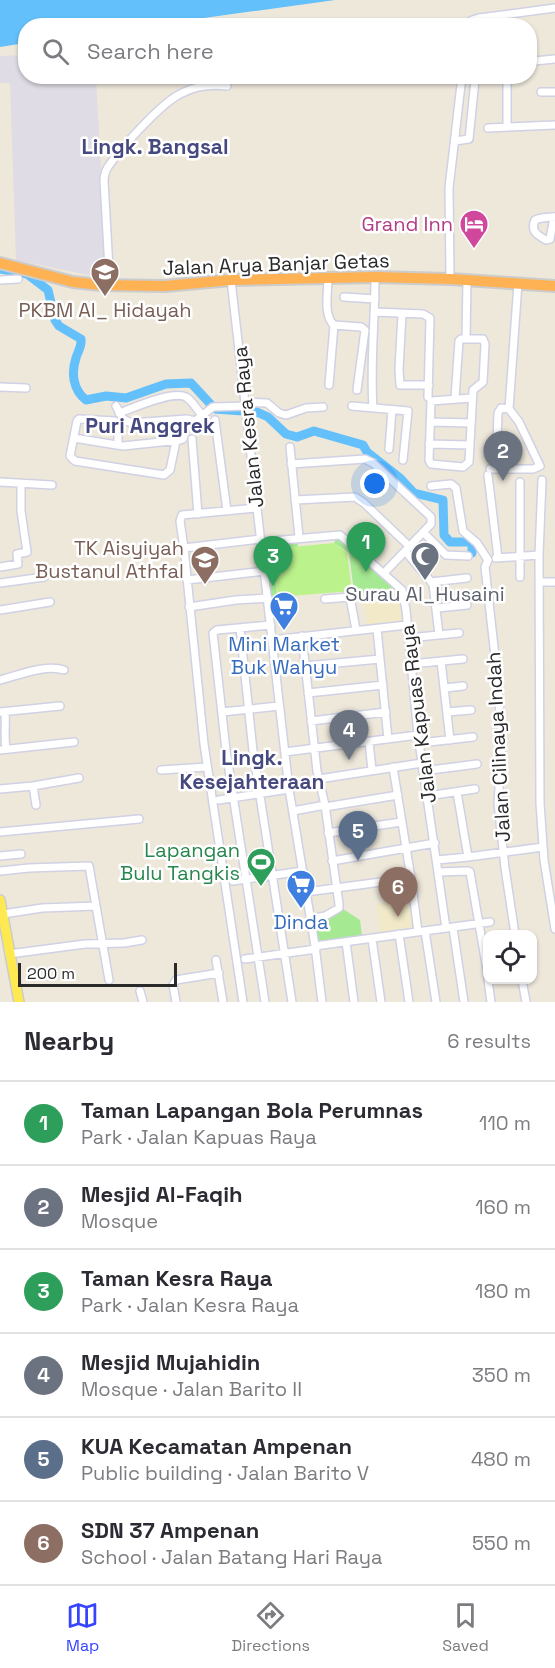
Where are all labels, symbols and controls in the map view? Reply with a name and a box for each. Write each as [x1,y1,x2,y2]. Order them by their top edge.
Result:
search box [18,18,537,84]
icon: search [39,35,72,68]
text: Search here [87,37,214,65]
district label: Lingk. Bangsal [81,133,229,160]
hotel icon: Grand Inn [458,208,490,250]
place label: Grand Inn [361,211,453,237]
street label: Jalan Arya Banjar Getas [162,247,390,281]
school or university icon: PKBM Al_ Hidayah [89,256,121,298]
place label: PKBM Al_ Hidayah [19,297,191,323]
street label: Jalan Kesra Raya [227,345,269,509]
district label: Puri Anggrek [85,412,215,439]
pin: 2 [484,432,522,481]
your location [360,469,389,498]
pin: 1 [346,522,386,572]
place label: TK Aisyiyah Bustanul Athfal [35,535,184,584]
pin: 3 [254,536,292,586]
mosque icon: Surau Al_Husaini [409,540,441,582]
school or university icon: TK Aisyiyah Bustanul Athfal [189,544,221,586]
place label: Surau Al_Husaini [345,581,505,607]
supermarket icon: Mini Market Buk Wahyu [268,590,300,632]
street label: Jalan Kapuas Raya [394,623,442,805]
place label: Mini Market Buk Wahyu [228,631,340,680]
street label: Jalan Cilinaya Indah [480,651,516,843]
pin: 4 [330,710,368,760]
district label: Lingk. Kesejahteraan [179,744,325,795]
pin: 5 [338,812,378,861]
place label: Lapangan Bulu Tangkis [120,837,240,886]
sports icon: Lapangan Bulu Tangkis [245,846,277,888]
supermarket icon: Dinda [285,868,317,910]
pin: 6 [378,868,418,917]
place label: Dinda [274,909,328,935]
map controls [483,930,537,984]
button: locate [483,930,537,984]
scale bar [18,960,177,988]
text: 200 m [27,963,75,984]
text: Nearby [24,1024,114,1058]
text: 6 results [447,1028,531,1054]
text: Taman Lapangan Bola Perumnas [81,1096,423,1124]
text: 1 [39,1110,48,1136]
text: 110 m [479,1110,531,1136]
text: Park · Jalan Kapuas Raya [81,1124,317,1150]
text: Mesjid Al-Faqih [81,1180,243,1208]
text: 2 [38,1194,49,1220]
text: 160 m [475,1194,531,1220]
text: Mosque [81,1208,158,1234]
text: Taman Kesra Raya [81,1264,272,1292]
text: 3 [37,1278,50,1304]
text: 180 m [475,1278,531,1304]
text: Park · Jalan Kesra Raya [81,1292,299,1318]
text: Mesjid Mujahidin [81,1348,260,1376]
text: 4 [37,1362,50,1388]
text: 350 m [472,1362,531,1388]
text: Mosque · Jalan Barito II [81,1376,302,1402]
text: KUA Kecamatan Ampenan [81,1432,352,1460]
text: 5 [38,1446,50,1472]
text: 480 m [471,1446,531,1472]
text: Public building · Jalan Barito V [81,1460,369,1486]
text: SDN 37 Ampenan [81,1516,259,1544]
text: 6 [37,1530,50,1556]
text: 550 m [472,1530,531,1556]
text: School · Jalan Batang Hari Raya [81,1544,383,1570]
tab: Map [66,1599,99,1656]
tab: Directions [232,1599,310,1656]
tab: Saved [442,1599,489,1656]

